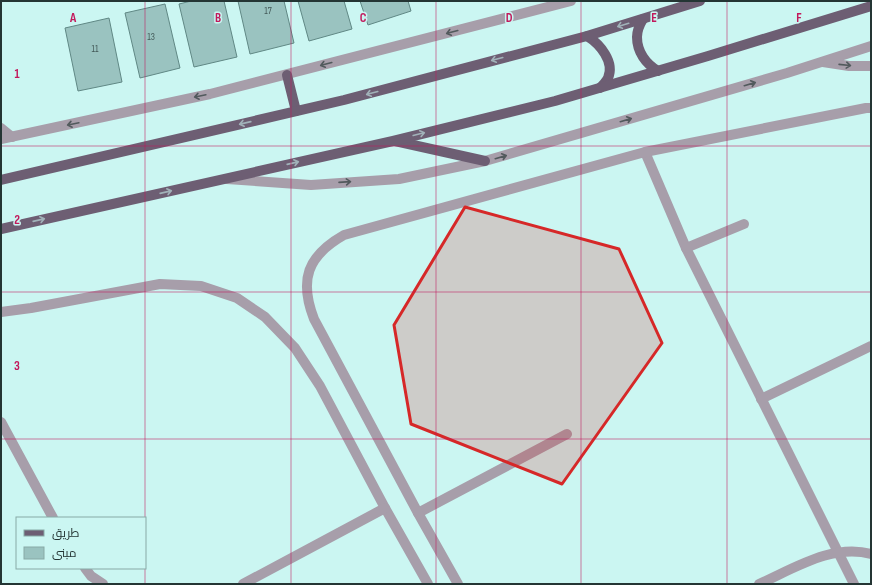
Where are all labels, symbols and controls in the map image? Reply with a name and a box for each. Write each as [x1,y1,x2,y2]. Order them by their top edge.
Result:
house number: 17 [264,5,272,17]
text: A [69,10,77,26]
text: B [215,10,221,26]
text: C [360,10,367,26]
text: D [506,10,513,26]
text: E [651,10,657,26]
text: F [796,10,802,26]
one-way arrow [616,22,629,29]
one-way arrow [446,29,459,36]
house number: 13 [147,31,155,43]
house number: 11 [92,43,99,55]
one-way arrow [491,56,504,63]
one-way arrow [320,61,333,69]
one-way arrow [838,61,851,69]
text: 1 [14,66,20,82]
one-way arrow [744,80,757,87]
one-way arrow [366,90,379,97]
one-way arrow [194,93,207,101]
one-way arrow [619,116,632,123]
one-way arrow [239,119,252,127]
one-way arrow [67,120,80,128]
one-way arrow [413,130,426,138]
one-way arrow [494,153,507,160]
one-way arrow [286,159,299,167]
one-way arrow [338,179,351,186]
one-way arrow [159,187,172,195]
text: 2 [14,212,20,228]
one-way arrow [32,216,45,224]
text: 3 [14,358,20,374]
legend [16,517,146,569]
text: طريق [52,526,80,541]
text: مبنى [52,546,77,561]

